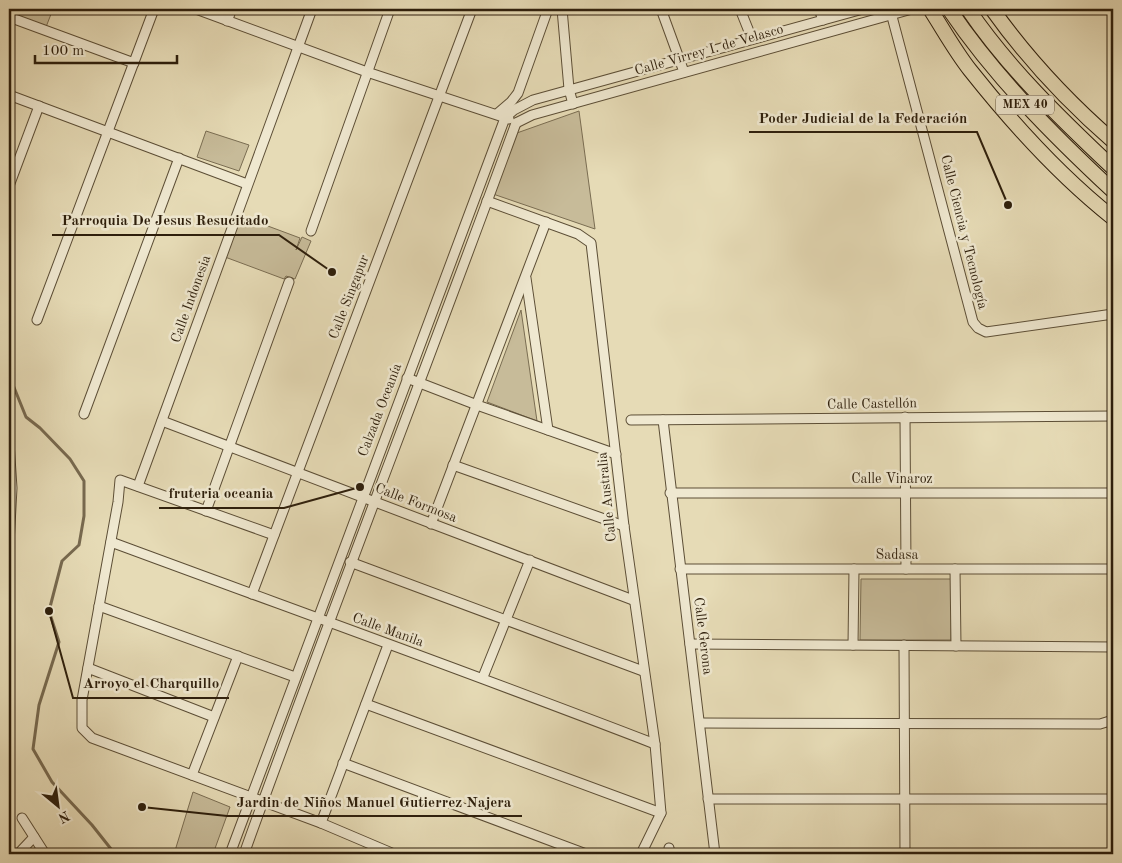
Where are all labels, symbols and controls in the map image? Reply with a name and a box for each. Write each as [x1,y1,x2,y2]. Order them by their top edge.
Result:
street label: Calle Virrey I. de Velasco [633,22,785,78]
scale bar [35,32,178,64]
text: 100 m [42,44,84,59]
road number: MEX 40 [996,96,1054,114]
callout: Poder Judicial de la Federación [749,102,977,132]
text: Poder Judicial de la Federación [759,112,967,127]
street label: Calle Ciencia y Tecnología [938,153,990,311]
callout: Parroquia De Jesus Resucitado [52,205,279,235]
text: Parroquia De Jesus Resucitado [62,214,268,229]
street label: Calle Indonesia [169,253,213,345]
street label: Calle Singapur [326,253,372,341]
street label: Calzada Oceanía [356,361,404,459]
street label: Calle Castellón [827,396,918,412]
street label: Calle Australia [595,451,619,543]
street label: Calle Vinaroz [851,472,933,486]
callout: fruteria oceania [159,478,284,508]
street label: Calle Formosa [373,481,459,525]
text: fruteria oceania [168,487,274,502]
street label: Sadasa [876,548,918,562]
street label: Calle Gerona [691,596,715,676]
street label: Calle Manila [350,611,426,649]
callout: Arroyo el Charquillo [73,668,229,698]
text: Arroyo el Charquillo [83,677,219,692]
north arrow [32,780,82,830]
callout: Jardin de Niños Manuel Gutierrez Najera [227,786,522,816]
text: Jardin de Niños Manuel Gutierrez Najera [237,796,512,811]
text: N [55,808,72,825]

